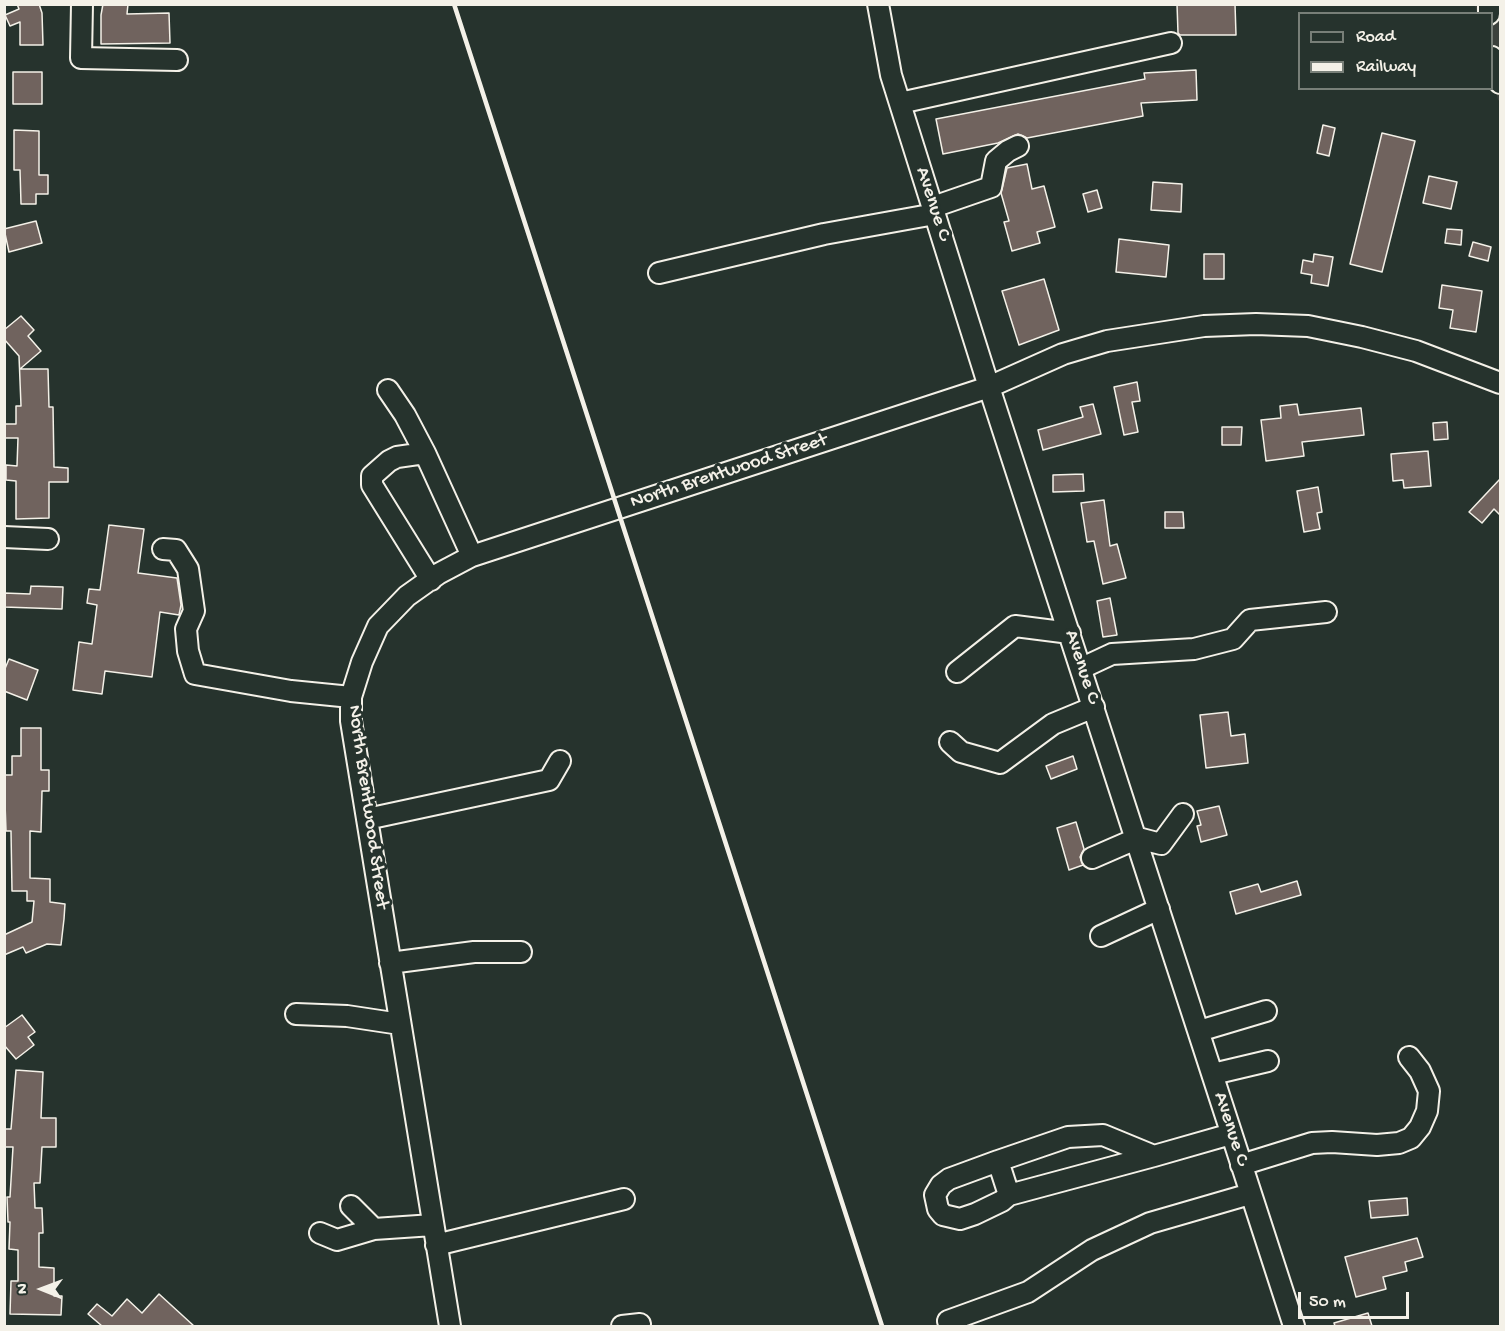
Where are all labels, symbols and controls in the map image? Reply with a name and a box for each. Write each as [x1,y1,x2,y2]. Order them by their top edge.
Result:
legend [1298,12,1493,90]
text: Road [1356,27,1395,48]
text: Railway [1356,57,1416,78]
street label: Avenue C [909,164,955,244]
street label: North Brentwood Street [628,429,830,515]
street label: Avenue C [1058,627,1104,707]
street label: North Brentwood Street [341,704,393,910]
street label: Avenue C [1207,1089,1253,1169]
north arrow [12,1259,72,1319]
scale bar [1301,1280,1412,1318]
text: N [14,1283,33,1294]
text: 50 m [1309,1292,1346,1313]

